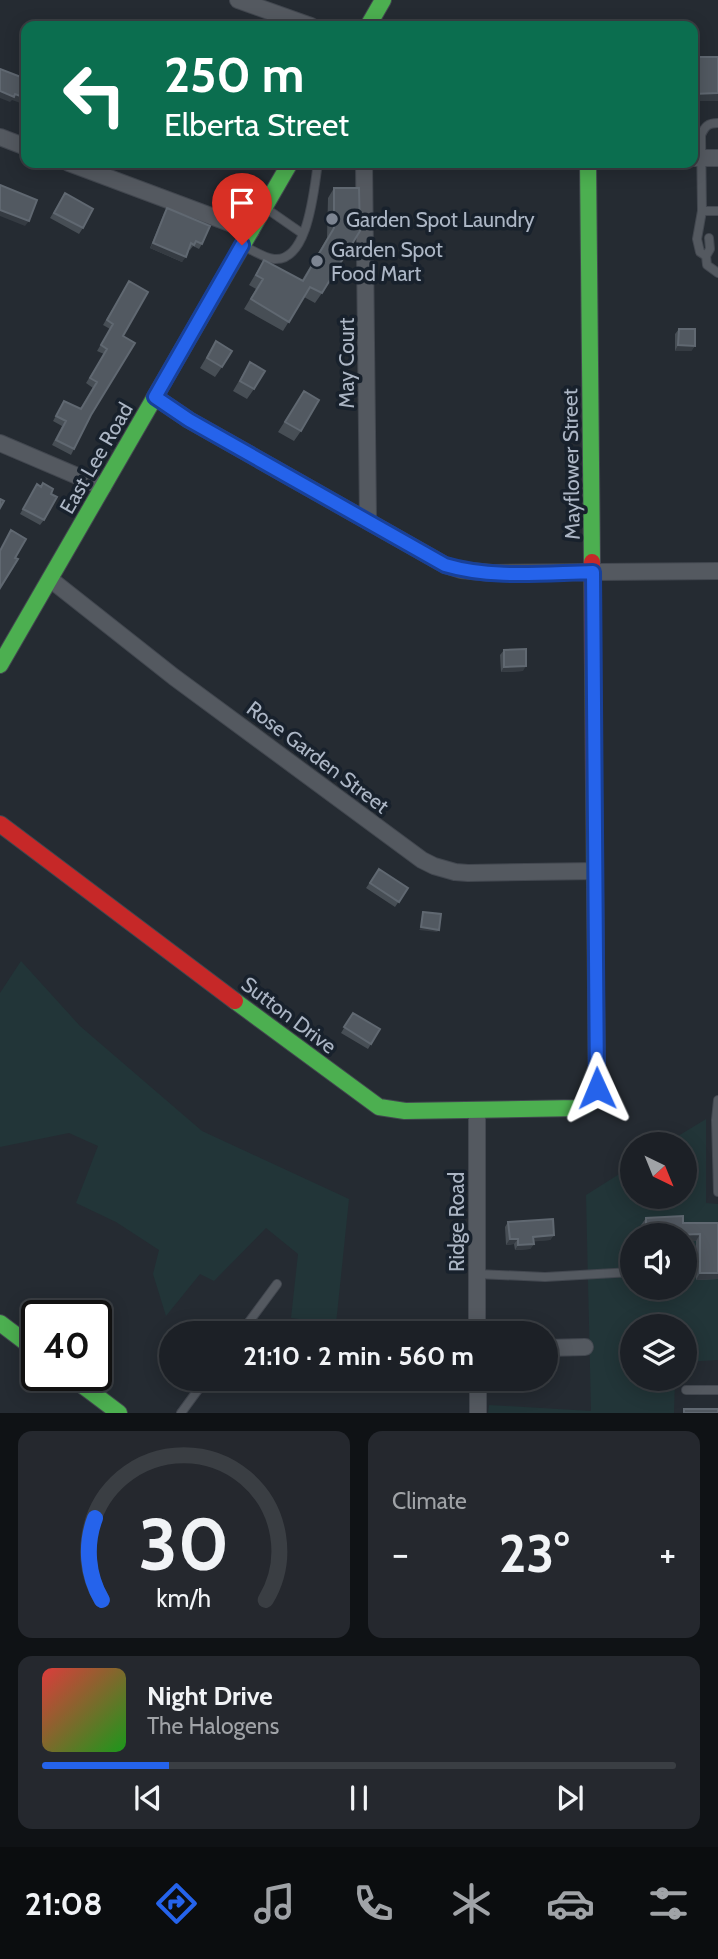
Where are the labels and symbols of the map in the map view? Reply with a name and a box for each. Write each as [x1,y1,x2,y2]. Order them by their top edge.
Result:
pin [212,173,272,245]
place label: Garden Spot Laundry [346,207,535,232]
marker: Garden Spot Laundry [324,211,340,227]
place label: Garden Spot Food Mart [331,237,443,286]
marker: Garden Spot Food Mart [309,253,325,269]
street label: May Court [334,318,359,408]
street label: Mayflower Street [557,388,585,540]
street label: East Lee Road [54,398,138,518]
street label: Rose Garden Street [242,695,394,819]
street label: Sutton Drive [237,971,342,1059]
position arrow [560,1051,634,1125]
north arrow [620,1132,696,1209]
street label: Ridge Road [444,1172,469,1272]
speed limit sign: 40 [21,1300,112,1391]

